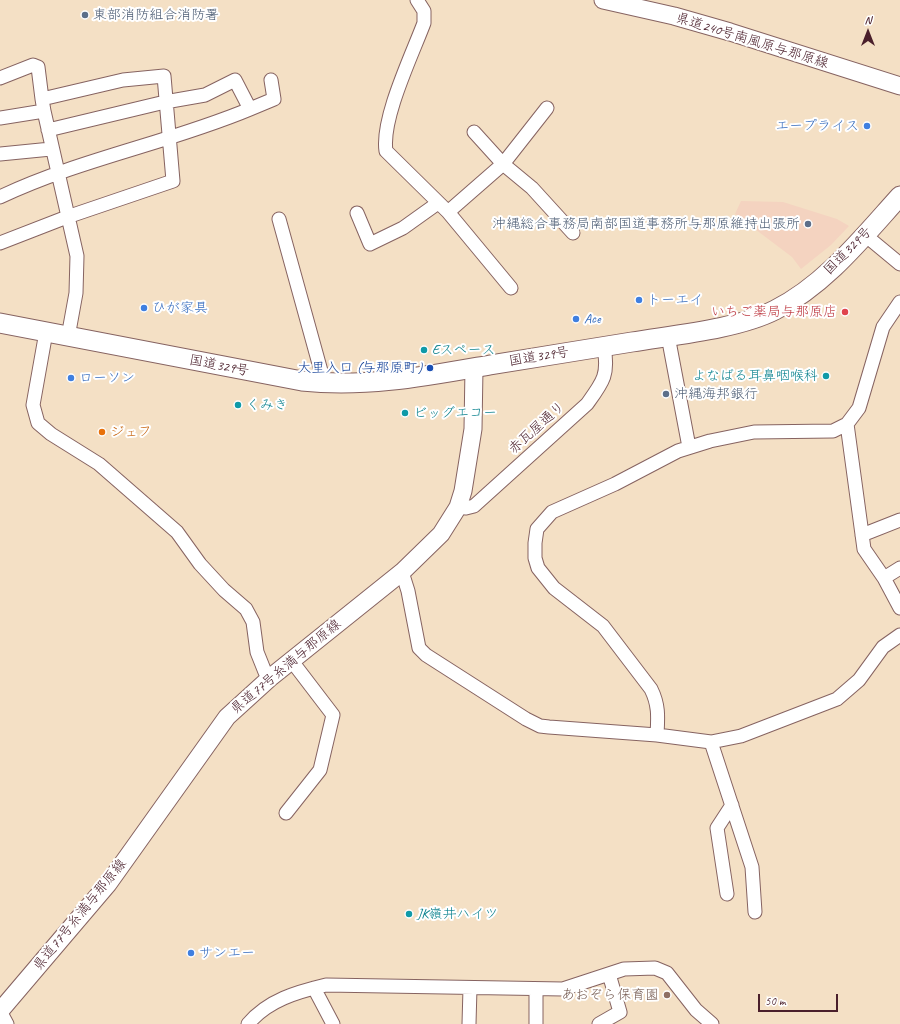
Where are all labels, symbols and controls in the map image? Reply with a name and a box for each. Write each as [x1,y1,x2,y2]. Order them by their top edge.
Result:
place label: 東部消防組合消防署 [93,7,219,23]
marker: 東部消防組合消防署 [80,10,90,20]
street label: 県道240号南風原与那原線 [674,10,830,72]
north arrow [848,12,888,52]
text: N [865,13,871,27]
place label: エープライス [775,118,859,134]
marker: エープライス [862,121,872,131]
place label: 沖縄総合事務局南部国道事務所与那原維持出張所 [492,216,800,232]
marker: 沖縄総合事務局南部国道事務所与那原維持出張所 [803,219,813,229]
street label: 国道329号 [821,224,875,278]
place label: トーエイ [647,292,703,308]
marker: トーエイ [634,295,644,305]
place label: ひが家具 [152,300,208,316]
marker: ひが家具 [139,303,149,313]
place label: いちご薬局与那原店 [711,304,837,320]
marker: いちご薬局与那原店 [840,307,850,317]
place label: Ace [584,311,601,327]
marker: Ace [571,314,581,324]
place label: Eスペース [432,342,495,358]
street label: 国道329号 [508,344,570,370]
marker: Eスペース [419,345,429,355]
street label: 国道329号 [188,352,250,380]
place label: 大里入口 (与那原町) [297,360,422,376]
marker: 大里入口 (与那原町) [425,363,435,373]
place label: よなばる耳鼻咽喉科 [692,368,818,384]
place label: ローソン [79,370,135,386]
marker: よなばる耳鼻咽喉科 [821,371,831,381]
marker: ローソン [66,373,76,383]
place label: 沖縄海邦銀行 [674,386,758,402]
marker: 沖縄海邦銀行 [661,389,671,399]
place label: くみき [246,397,288,413]
street label: 赤瓦屋通り [505,398,569,458]
marker: くみき [233,400,243,410]
place label: ビッグエコー [413,405,497,421]
marker: ビッグエコー [400,408,410,418]
place label: ジェフ [110,424,152,440]
marker: ジェフ [97,427,107,437]
street label: 県道77号糸満与那原線 [228,616,344,718]
street label: 県道77号糸満与那原線 [30,856,130,974]
place label: JK嶺井ハイツ [417,906,498,922]
marker: JK嶺井ハイツ [404,909,414,919]
place label: サンエー [199,945,255,961]
marker: サンエー [186,948,196,958]
scale bar [760,986,840,1012]
place label: あおぞら保育園 [561,987,659,1003]
marker: あおぞら保育園 [662,990,672,1000]
text: 50 m [765,993,785,1009]

